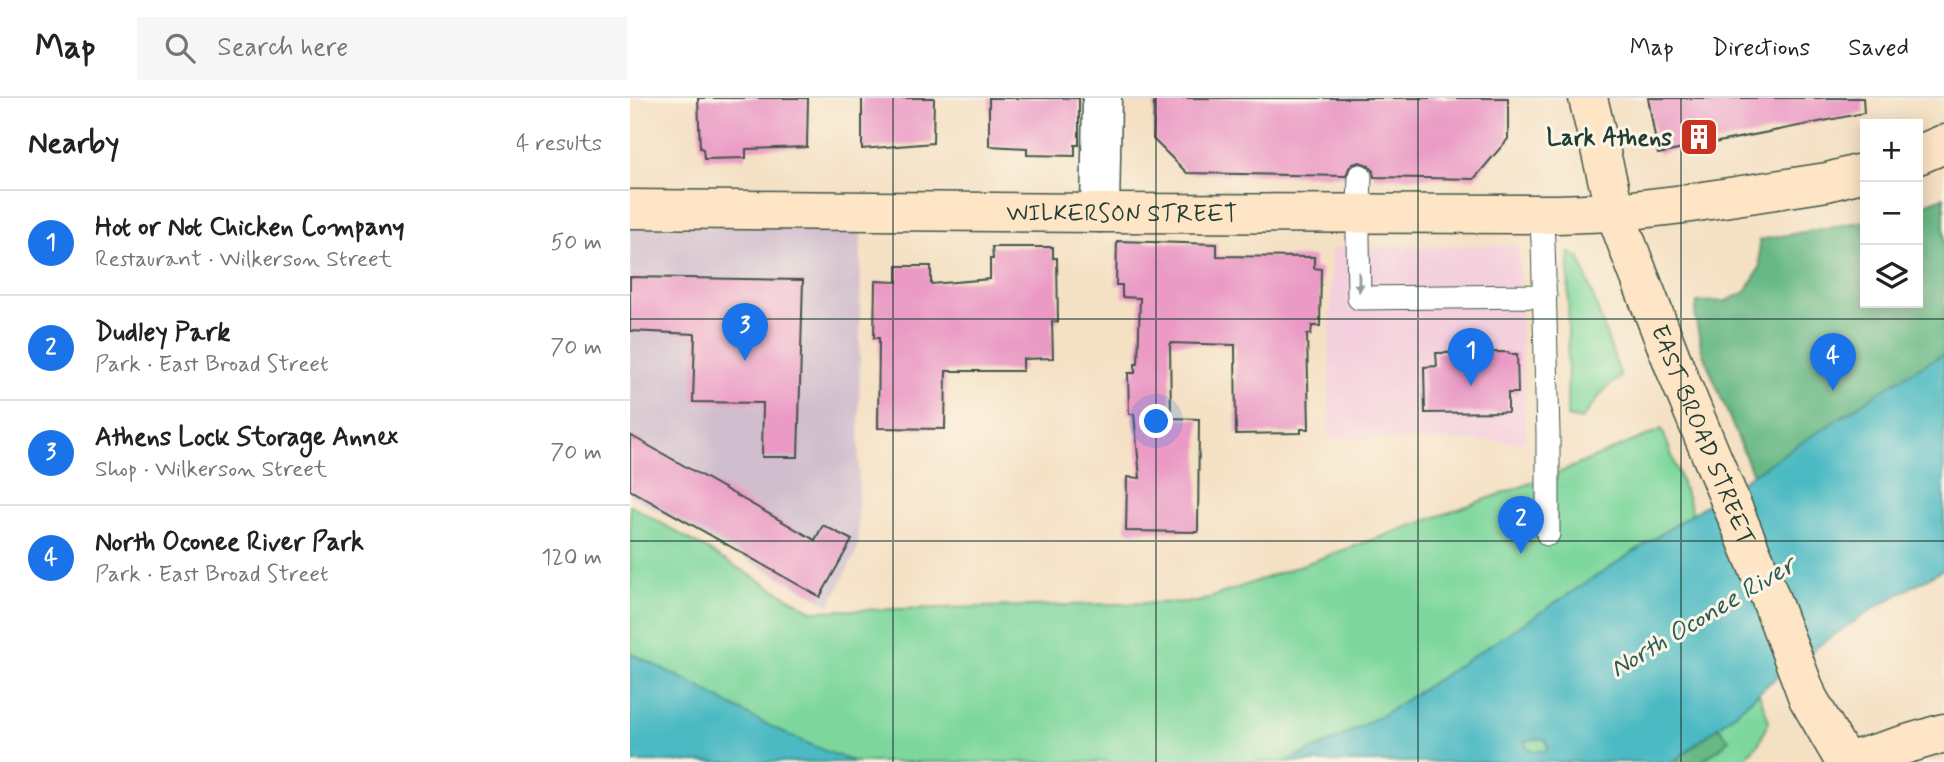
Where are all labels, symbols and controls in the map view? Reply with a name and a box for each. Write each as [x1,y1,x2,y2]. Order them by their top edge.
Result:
search box [137,17,627,80]
text: Map [35,26,95,70]
icon: search [161,29,199,67]
text: Search here [217,31,348,65]
text: Map [1630,33,1674,64]
text: Directions [1712,33,1810,64]
text: Saved [1848,33,1909,64]
building icon: Lark Athens [1678,116,1720,158]
map controls [1860,119,1923,308]
button: + [1860,119,1923,182]
place label: Lark Athens [1547,123,1672,154]
text: Nearby [28,124,119,163]
text: 4 results [516,129,602,159]
button: − [1860,182,1923,245]
street label: WILKERSON STREET [1006,198,1238,230]
text: Hot or Not Chicken Company [95,211,405,245]
text: 1 [46,228,56,258]
text: 50 m [551,228,602,258]
text: Restaurant · Wilkerson Street [95,245,392,275]
button: layers [1860,245,1923,308]
one-way arrow [1353,272,1365,294]
pin: 3 [722,303,768,361]
text: Dudley Park [95,316,230,350]
street label: EAST BROAD STREET [1643,321,1761,551]
pin: 1 [1448,328,1494,386]
text: 2 [45,333,57,363]
text: 70 m [550,333,602,363]
pin: 4 [1810,333,1856,391]
text: Park · East Broad Street [95,350,329,380]
your location [1139,404,1173,438]
text: Athens Lock Storage Annex [95,421,398,455]
text: 3 [46,438,56,468]
text: 70 m [550,438,602,468]
text: Shop · Wilkerson Street [95,455,327,485]
pin: 2 [1498,496,1544,554]
text: North Oconee River Park [95,526,364,560]
text: 4 [44,543,58,573]
text: 120 m [541,543,602,573]
water label: North Oconee River [1604,547,1805,686]
text: Park · East Broad Street [95,560,329,590]

